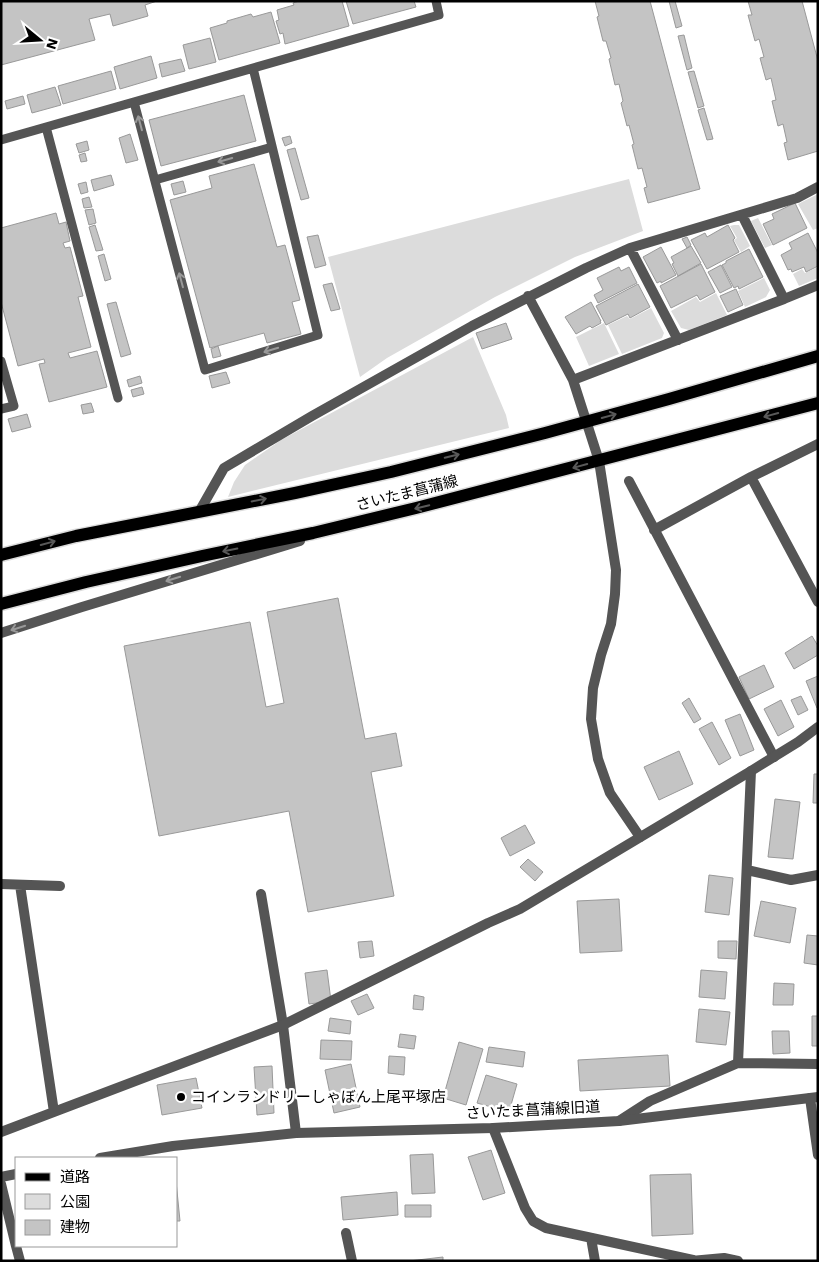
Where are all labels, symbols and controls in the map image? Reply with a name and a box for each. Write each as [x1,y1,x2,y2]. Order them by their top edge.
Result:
north arrow [15,15,65,65]
text: N [43,37,62,51]
one-way arrow [134,115,144,131]
one-way arrow [218,156,234,165]
one-way arrow [176,272,185,288]
one-way arrow [264,345,280,355]
one-way arrow [600,410,616,420]
one-way arrow [763,411,779,420]
one-way arrow [443,451,459,461]
one-way arrow [572,462,588,471]
street label: さいたま菖蒲線 [354,472,460,514]
one-way arrow [251,495,267,504]
one-way arrow [415,503,431,512]
one-way arrow [40,538,56,547]
one-way arrow [222,546,238,555]
one-way arrow [166,575,182,585]
one-way arrow [11,623,27,633]
place label: コインランドリーしゃぼん上尾平塚店 [191,1088,446,1106]
marker: コインランドリーしゃぼん上尾平塚店 [175,1091,187,1103]
street label: さいたま菖蒲線旧道 [465,1097,601,1123]
legend [15,1157,178,1247]
text: 道路 [60,1168,90,1186]
text: 公園 [60,1193,90,1211]
text: 建物 [60,1218,90,1236]

